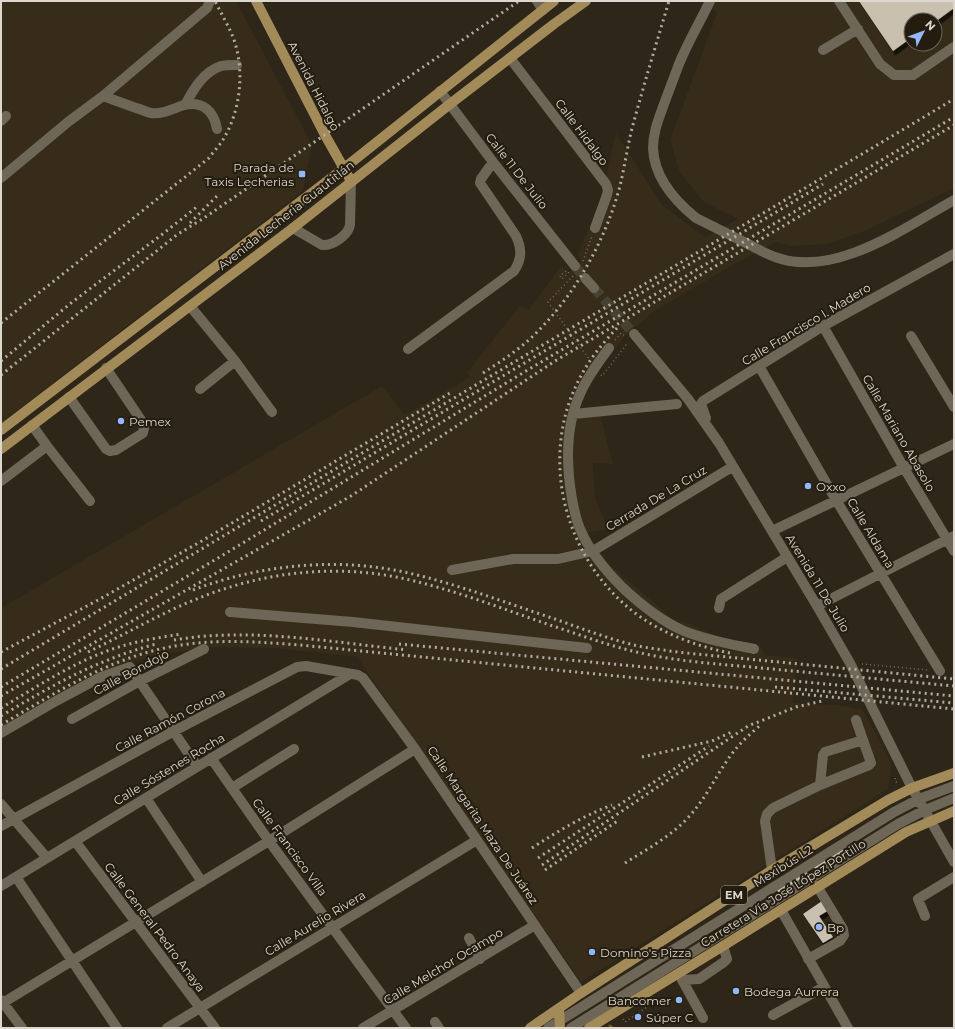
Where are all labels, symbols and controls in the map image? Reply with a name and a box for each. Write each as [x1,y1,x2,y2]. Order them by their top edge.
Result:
north arrow [903,12,943,52]
text: N [922,17,939,33]
street label: Avenida Hidalgo [285,39,343,133]
street label: Calle Hidalgo [552,96,612,168]
street label: Calle 11 De Julio [483,130,551,212]
street label: Avenida Lecheria Cuautitlán [215,157,357,273]
place label: Parada de Taxis Lecherias [205,160,294,189]
marker: Parada de Taxis Lecherias [297,169,307,179]
street label: Calle Francisco I. Madero [739,280,873,368]
street label: Calle Mariano Abasolo [859,372,939,494]
place label: Pemex [129,414,172,429]
marker: Pemex [116,416,126,426]
street label: Cerrada De La Cruz [603,462,709,534]
place label: Oxxo [816,479,846,494]
marker: Oxxo [803,481,813,491]
street label: Calle Aldama [844,495,898,571]
street label: Avenida 11 De Julio [783,531,853,635]
street label: Calle Bondojo [91,646,171,698]
street label: Calle Ramón Corona [112,685,228,755]
street label: Calle Sóstenes Rocha [111,730,227,808]
street label: Calle Margarita Maza De Juárez [424,743,542,907]
street label: Calle Francisco Villa [249,795,331,899]
street label: Carretera Vía José López Portillo [698,836,868,950]
street label: Mexibús L2 [751,842,816,890]
street label: Calle General Pedro Anaya [101,859,209,995]
road number: EM [721,886,747,904]
street label: Calle Aurelio Rivera [262,887,368,959]
place label: Bp [827,920,844,935]
marker: Bp [814,922,824,932]
street label: Calle Melchor Ocampo [380,924,506,1008]
place label: Domino's Pizza [600,945,691,960]
marker: Domino's Pizza [587,947,597,957]
place label: Bodega Aurrera [744,984,839,999]
marker: Bodega Aurrera [731,986,741,996]
place label: Bancomer [608,993,671,1008]
marker: Bancomer [674,995,684,1005]
place label: Súper C [646,1010,694,1025]
marker: Súper C [633,1012,643,1022]

